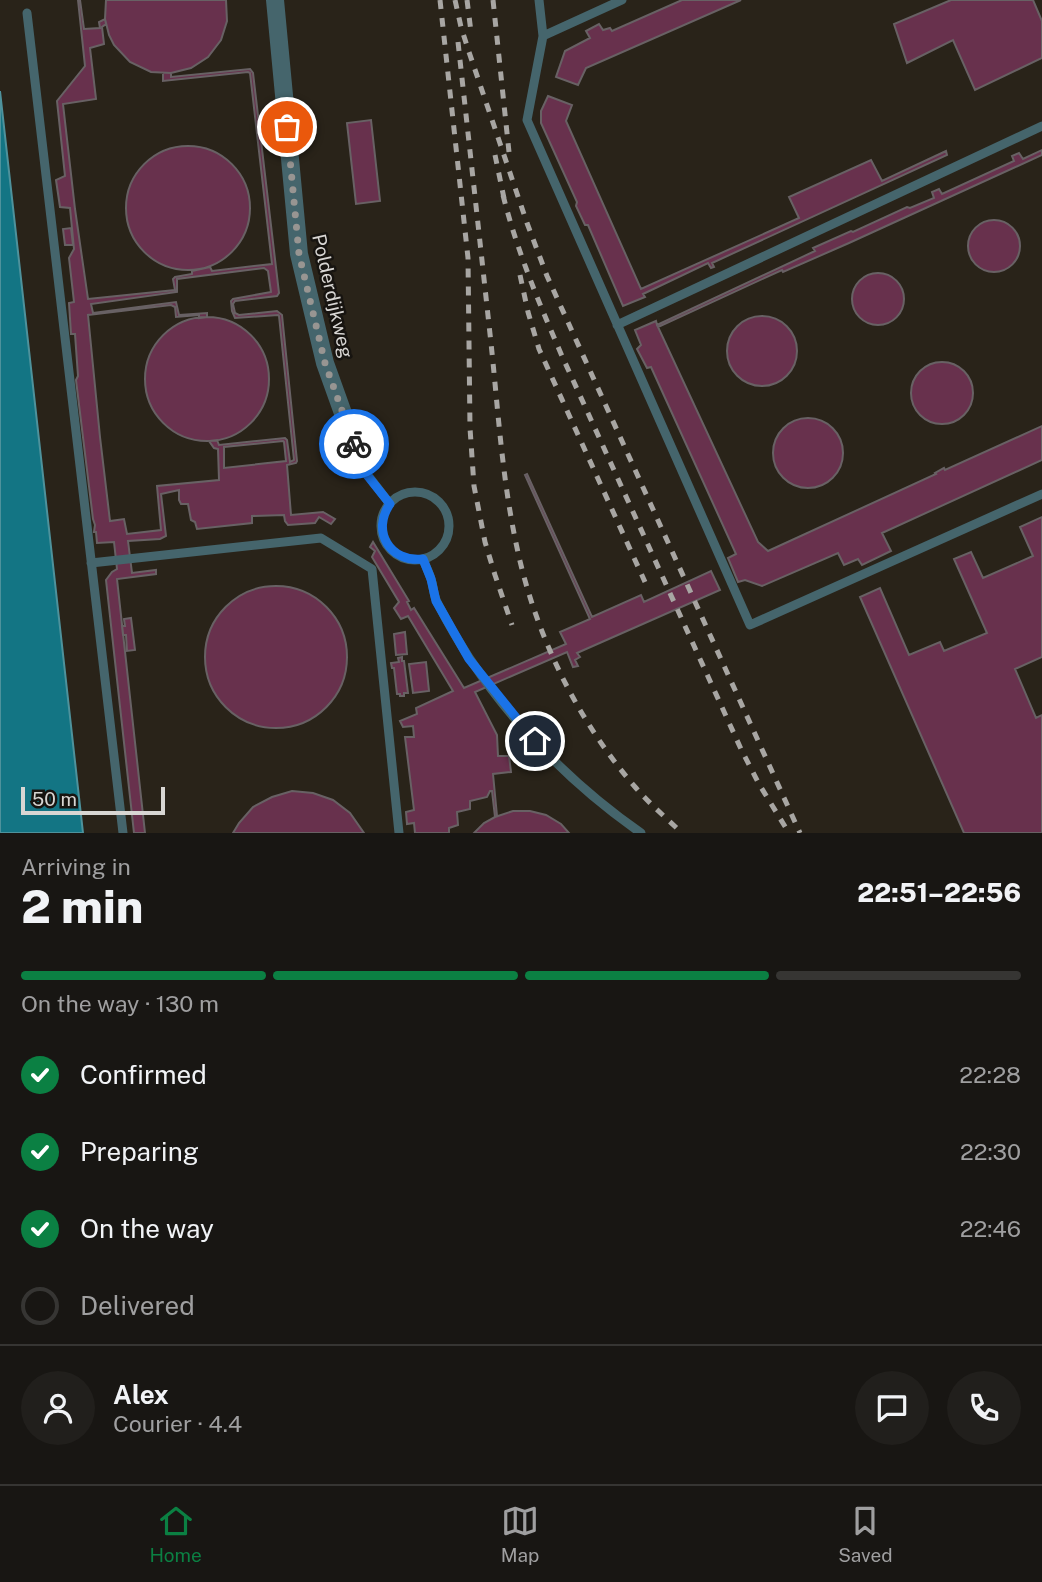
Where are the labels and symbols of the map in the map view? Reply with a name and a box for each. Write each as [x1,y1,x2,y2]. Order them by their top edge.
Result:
pin [257,97,317,157]
street label: Polderdijkweg [308,232,358,360]
courier [319,409,389,479]
pin [505,711,565,771]
scale bar [21,784,164,816]

